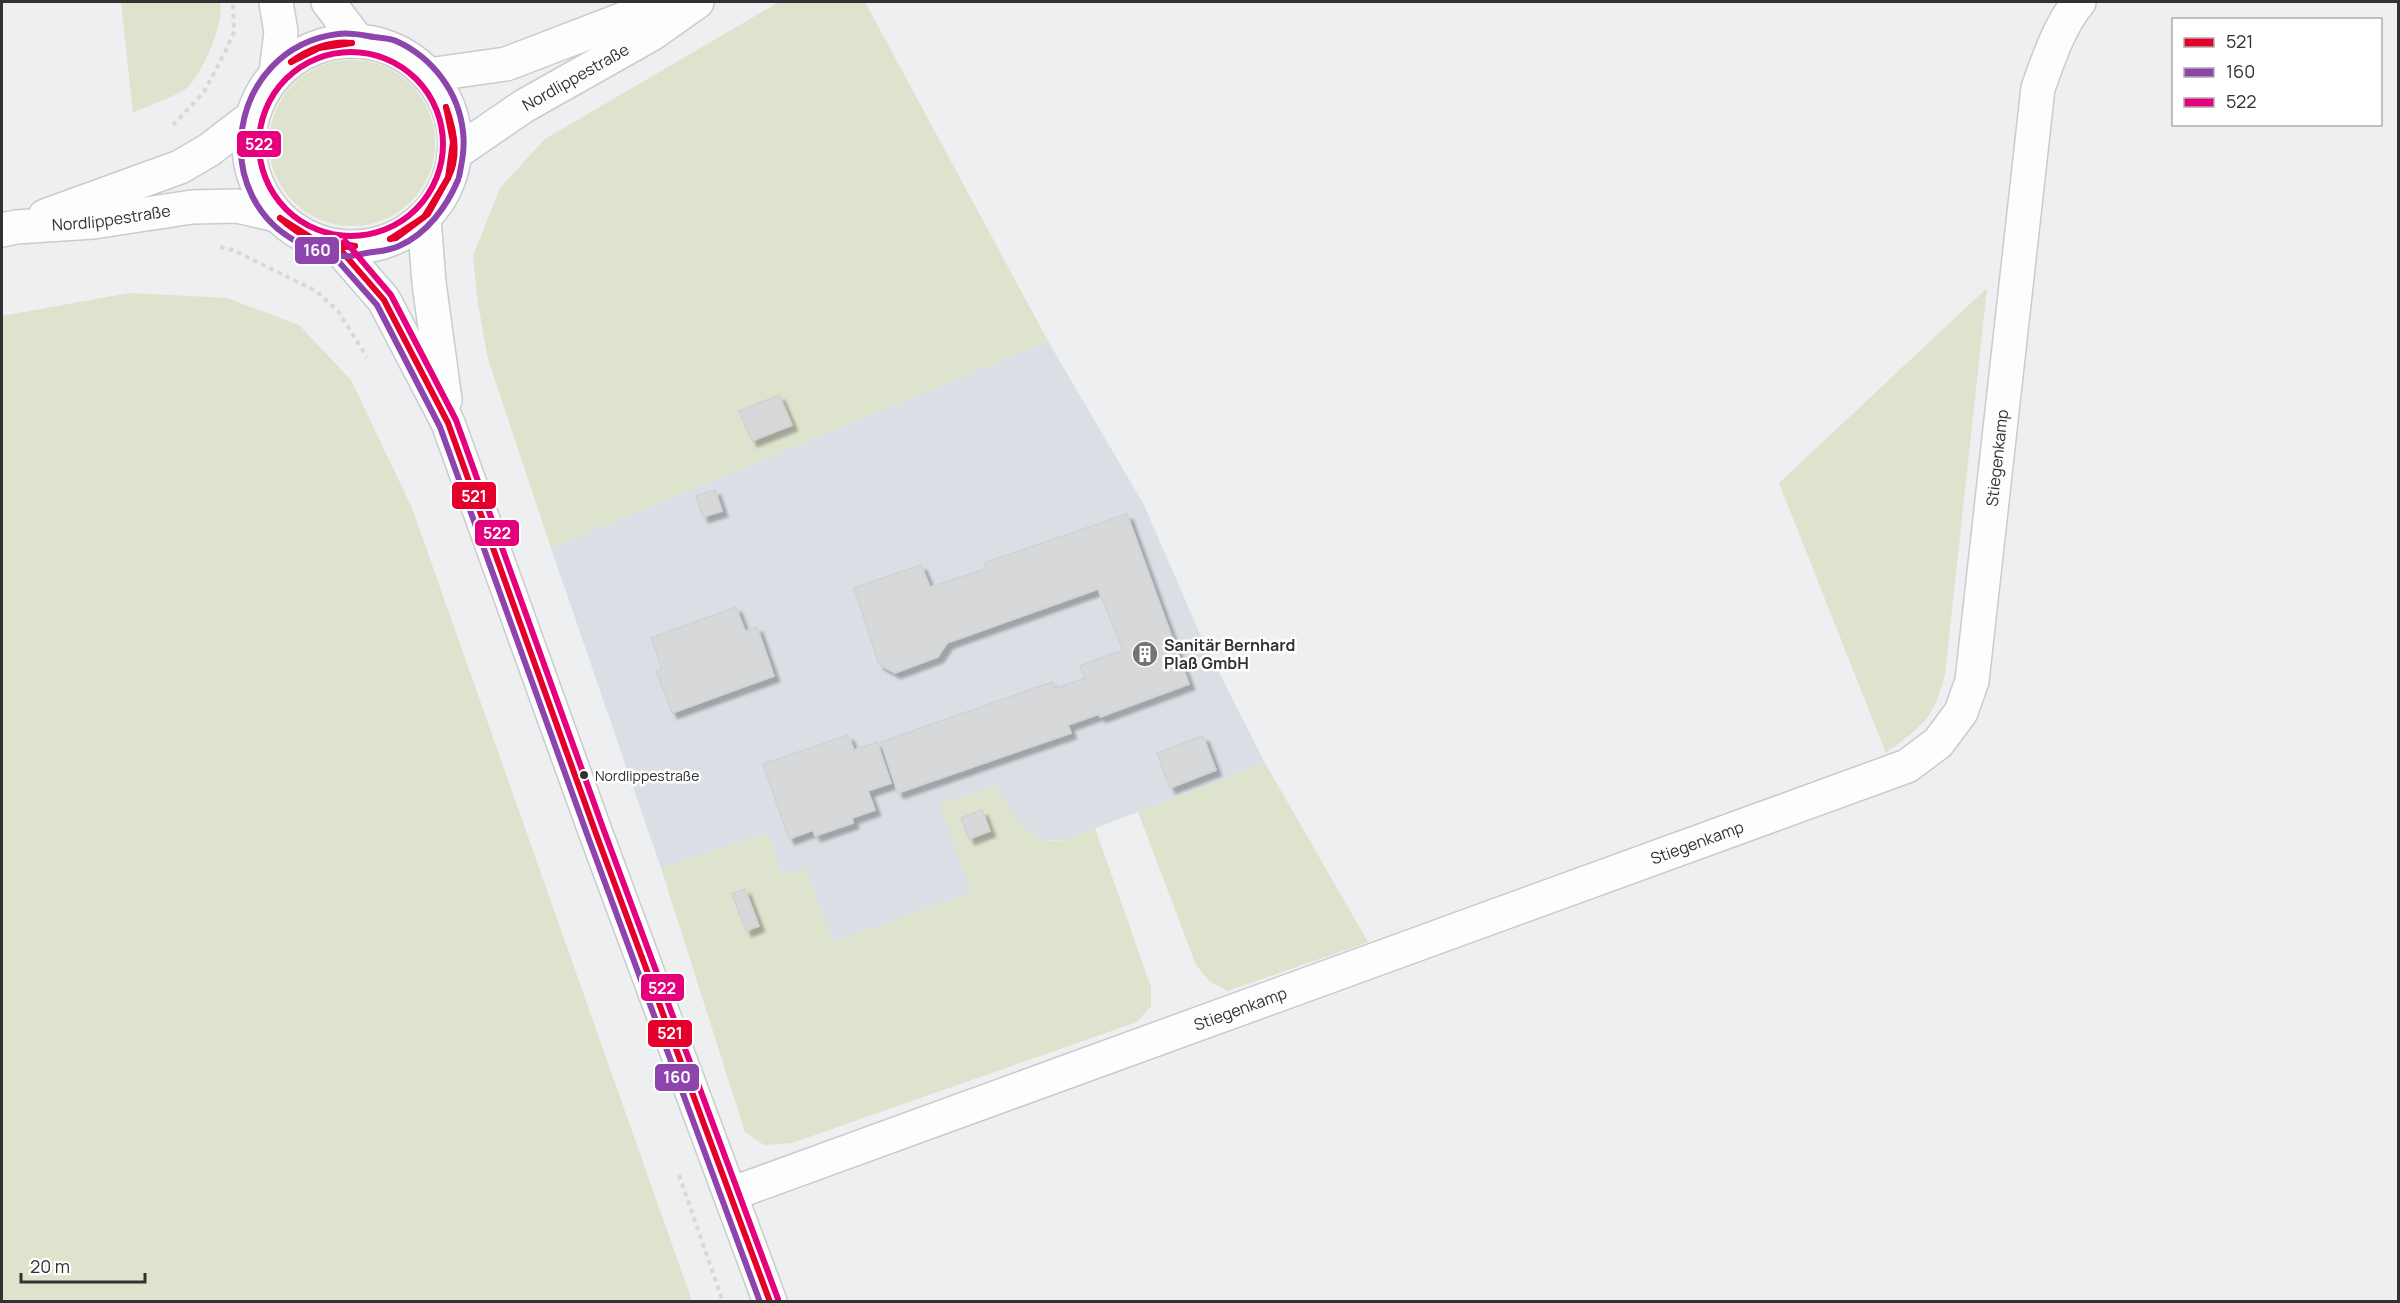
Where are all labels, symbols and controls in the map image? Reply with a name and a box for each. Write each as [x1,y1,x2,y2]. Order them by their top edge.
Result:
legend [2172,18,2382,126]
text: 521 [2226,29,2253,53]
street label: Nordlippestraße [518,38,633,116]
text: 160 [2226,59,2255,83]
text: 522 [2226,89,2256,113]
line badge: 522 [236,130,282,158]
text: 522 [245,133,273,155]
street label: Nordlippestraße [51,199,172,236]
line badge: 160 [294,236,340,265]
text: 160 [303,239,331,261]
street label: Stiegenkamp [1981,408,2013,508]
line badge: 521 [451,481,497,510]
text: 521 [461,485,487,507]
line badge: 522 [474,519,520,547]
text: 522 [483,522,511,544]
place label: Sanitär Bernhard Plaß GmbH [1164,634,1295,674]
building icon: Sanitär Bernhard Plaß GmbH [1130,639,1160,669]
place label: Nordlippestraße [595,766,699,785]
marker: Nordlippestraße [578,769,590,781]
street label: Stiegenkamp [1647,815,1747,869]
line badge: 522 [640,973,685,1002]
text: 522 [648,977,676,999]
street label: Stiegenkamp [1191,982,1290,1036]
line badge: 521 [647,1019,693,1048]
text: 521 [657,1022,683,1044]
line badge: 160 [654,1063,700,1092]
text: 160 [663,1066,691,1088]
scale bar [21,1246,146,1284]
text: 20 m [30,1254,70,1278]

